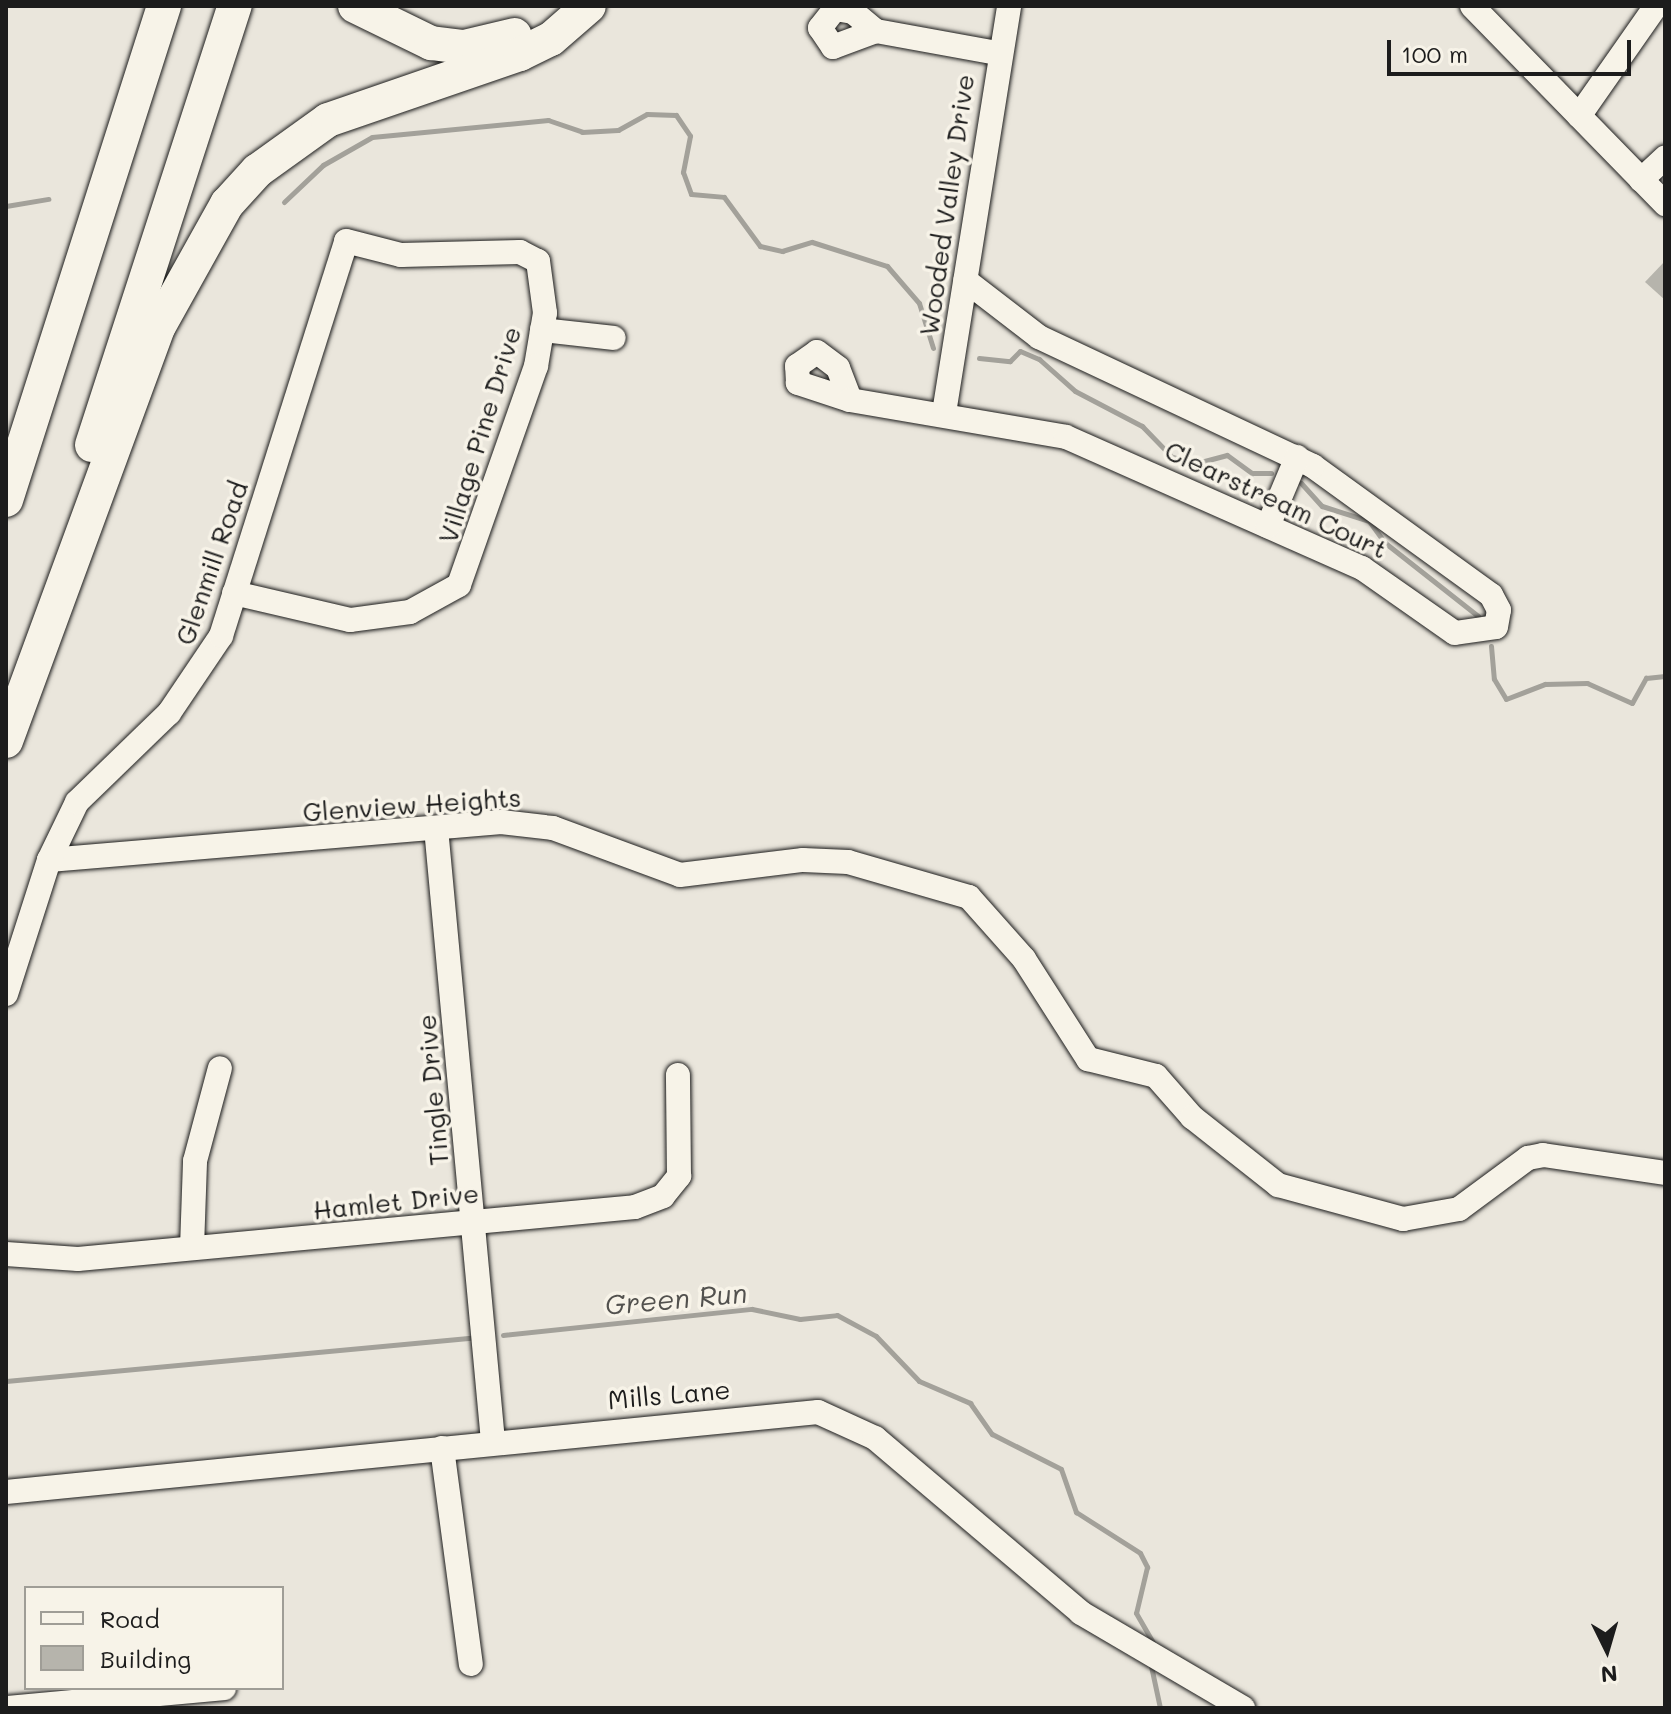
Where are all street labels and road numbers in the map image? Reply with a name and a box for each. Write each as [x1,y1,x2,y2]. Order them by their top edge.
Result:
street label: Wooded Valley Drive [913,72,981,338]
street label: Village Pine Drive [432,323,528,547]
street label: Clearstream Court [1160,435,1392,565]
street label: Glenmill Road [169,477,255,649]
street label: Glenview Heights [302,782,522,828]
street label: Tingle Drive [411,1013,455,1167]
street label: Hamlet Drive [312,1178,480,1226]
street label: Mills Lane [606,1374,732,1416]

